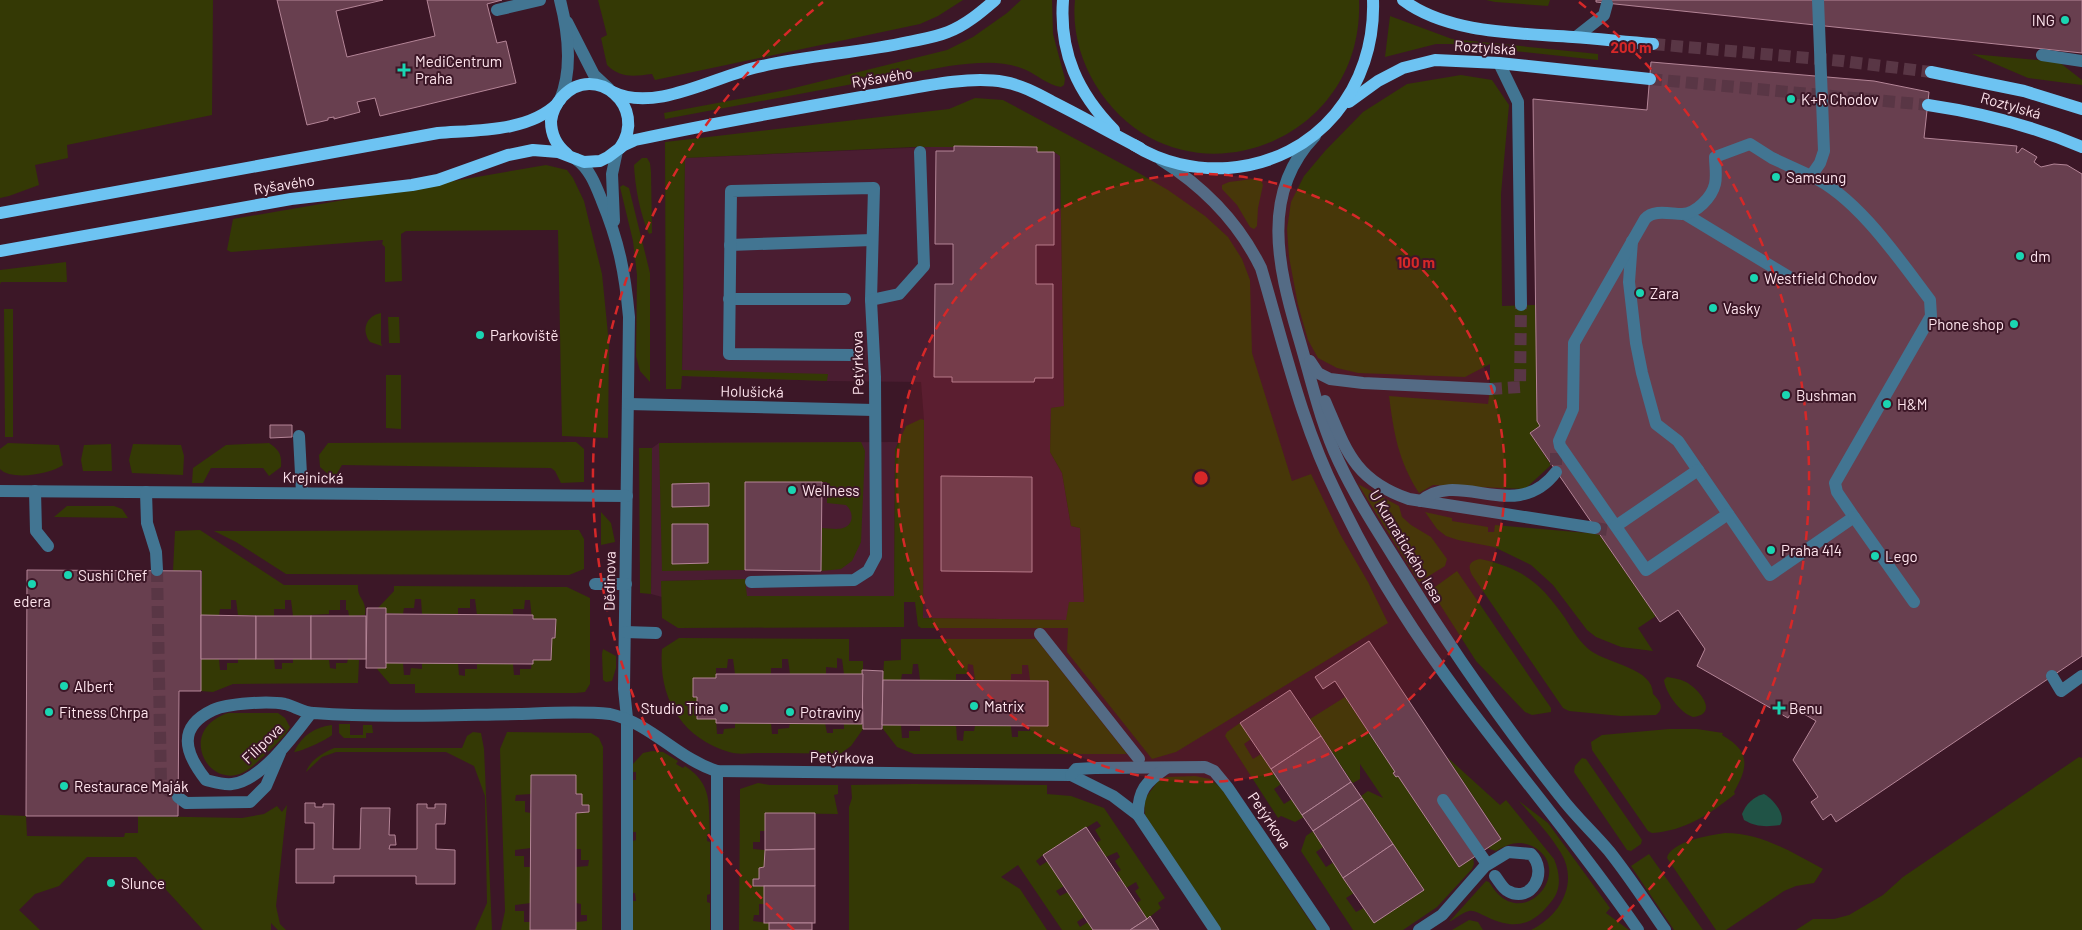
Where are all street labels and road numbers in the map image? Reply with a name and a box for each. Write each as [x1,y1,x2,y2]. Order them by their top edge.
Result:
street label: Roztylská [1453,36,1517,58]
street label: Ryšavého [850,63,914,91]
street label: Roztylská [1979,88,2043,122]
street label: Ryšavého [252,170,316,198]
street label: Petýrkova [847,331,867,395]
street label: Holušická [720,381,784,401]
street label: Krejnická [282,467,344,487]
street label: U Kunratického lesa [1366,486,1448,606]
street label: Dědinova [599,551,619,611]
street label: Filipova [238,719,286,767]
street label: Petýrkova [810,747,874,767]
street label: Petýrkova [1245,788,1295,852]

